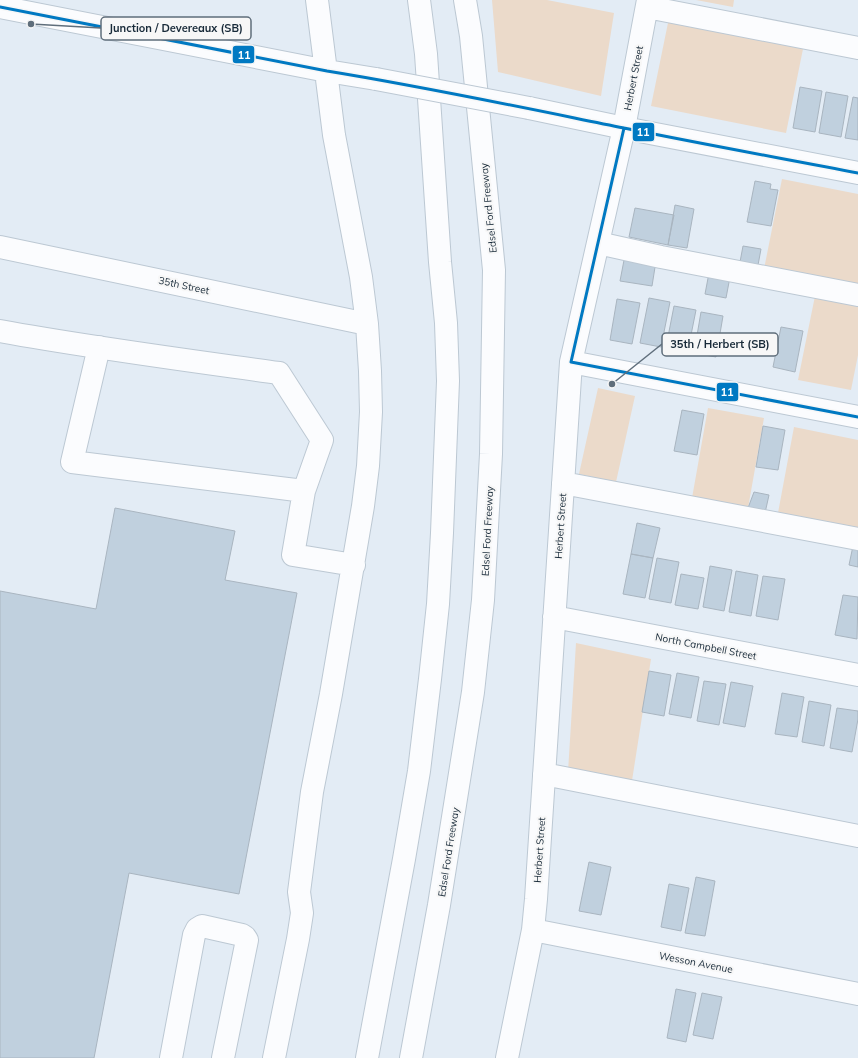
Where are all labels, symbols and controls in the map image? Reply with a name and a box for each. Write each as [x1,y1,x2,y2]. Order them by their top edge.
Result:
callout: Junction / Devereaux (SB) [101,17,251,40]
text: Junction / Devereaux (SB) [109,21,243,35]
street label: Herbert Street [621,44,646,112]
line badge: 11 [232,45,255,64]
text: 11 [237,48,251,62]
line badge: 11 [632,122,655,142]
text: 11 [636,125,650,139]
street label: Edsel Ford Freeway [477,162,500,254]
street label: 35th Street [157,274,211,297]
callout: 35th / Herbert (SB) [662,333,778,356]
text: 35th / Herbert (SB) [670,337,770,351]
line badge: 11 [716,382,739,402]
text: 11 [720,385,734,399]
street label: Edsel Ford Freeway [479,485,496,576]
street label: Herbert Street [552,492,569,559]
street label: North Campbell Street [654,630,758,663]
street label: Edsel Ford Freeway [435,806,462,898]
street label: Herbert Street [531,816,548,883]
street label: Wesson Avenue [658,949,734,976]

